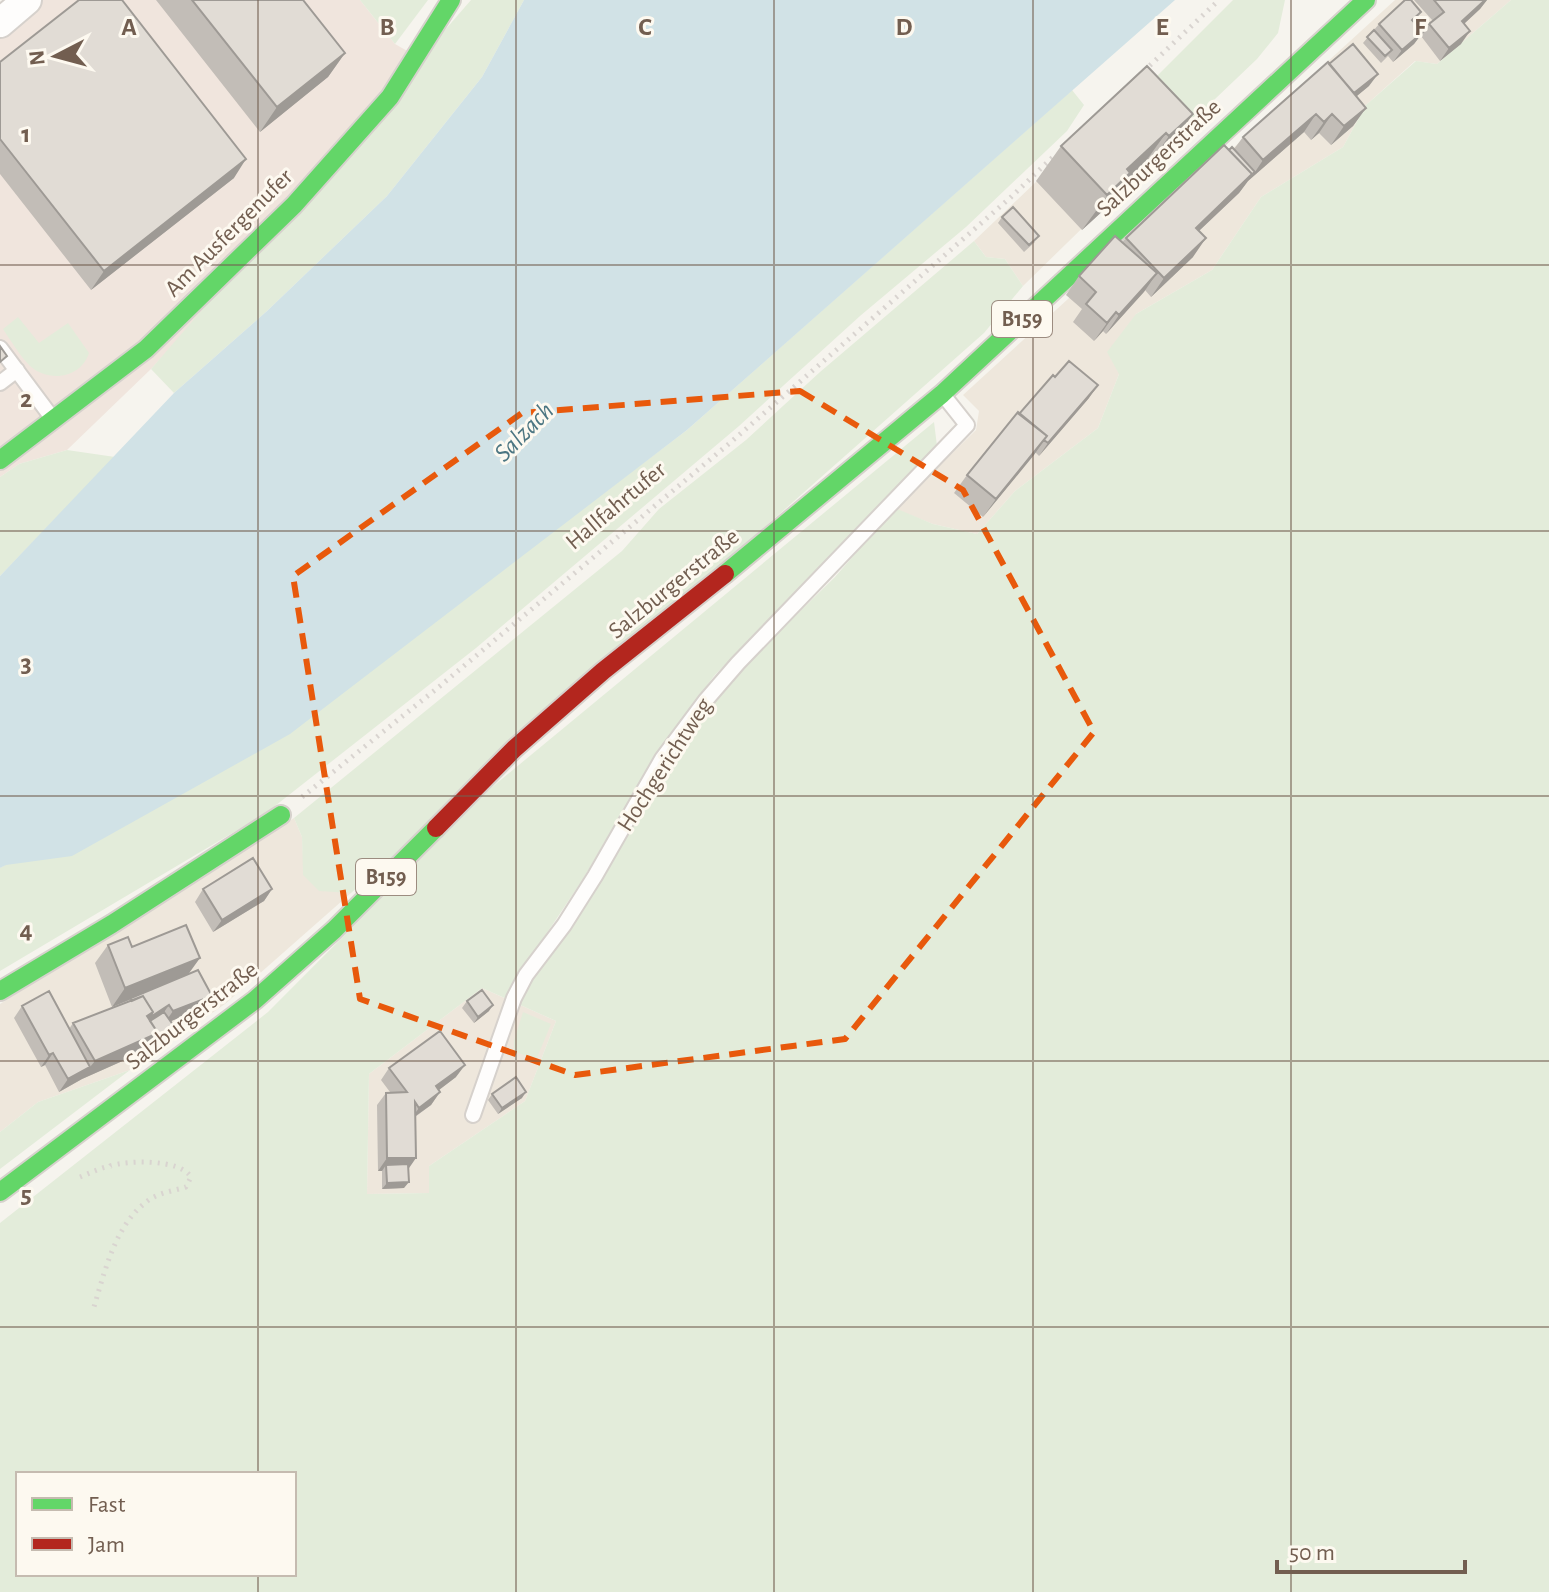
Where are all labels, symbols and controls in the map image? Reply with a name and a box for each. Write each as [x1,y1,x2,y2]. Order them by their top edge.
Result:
text: A [121,14,137,40]
text: B [379,14,395,40]
text: C [638,14,652,40]
text: D [895,14,913,40]
text: E [1155,14,1169,40]
text: F [1414,14,1427,40]
north arrow [16,16,96,96]
text: N [25,49,49,67]
street label: Salzburgerstraße [1092,95,1226,221]
text: 1 [21,121,31,147]
street label: Am Ausfergenufer [160,164,298,302]
road number: B159 [992,301,1052,337]
text: 2 [20,386,32,412]
water label: Salzach [489,397,559,467]
street label: Hallfahrtufer [561,457,671,555]
street label: Salzburgerstraße [604,524,744,644]
text: 3 [20,651,32,677]
street label: Hochgerichtweg [613,694,717,836]
road number: B159 [356,859,416,895]
text: 4 [19,917,33,943]
street label: Salzburgerstraße [122,957,262,1075]
text: 5 [20,1182,32,1208]
legend [16,1472,296,1576]
text: Fast [88,1493,126,1517]
scale bar [1277,1524,1465,1574]
text: Jam [88,1533,125,1557]
text: 50 m [1289,1541,1335,1565]

